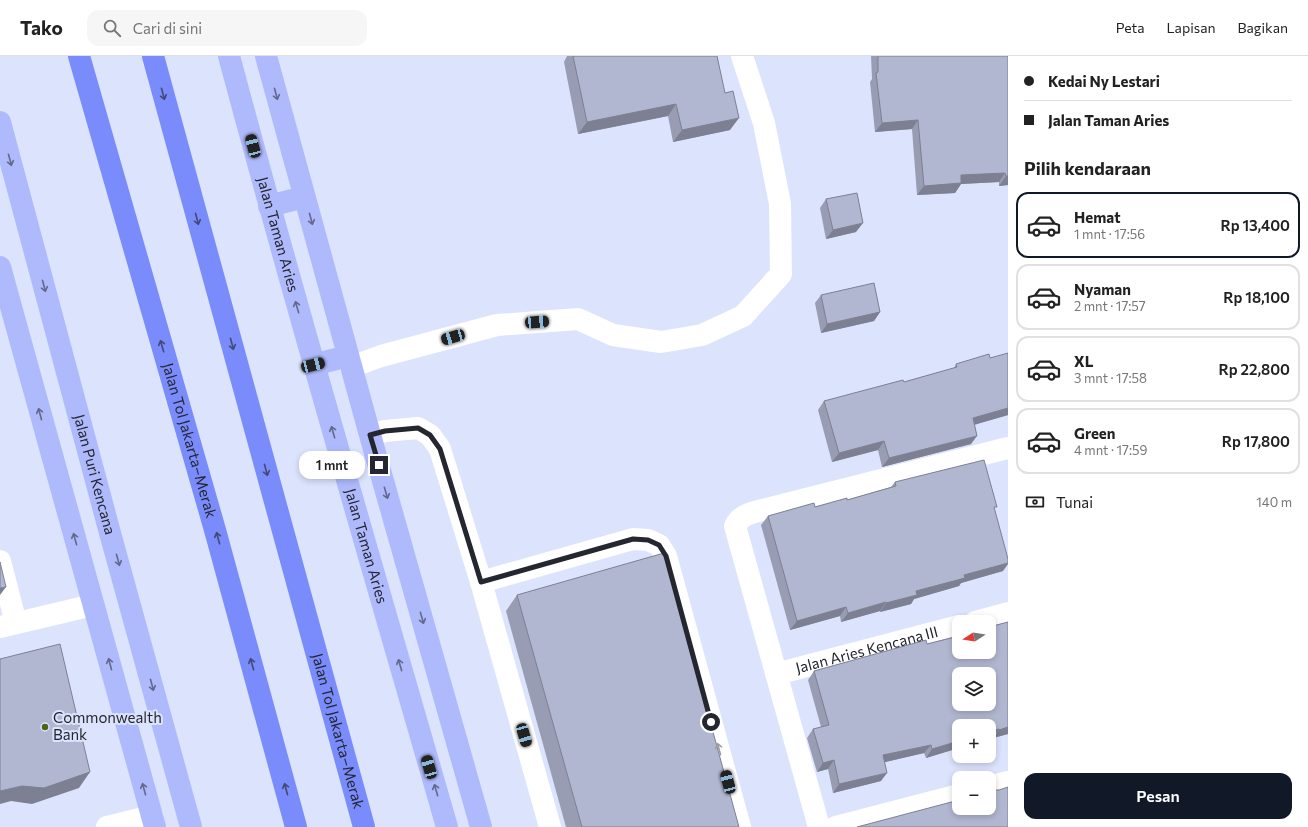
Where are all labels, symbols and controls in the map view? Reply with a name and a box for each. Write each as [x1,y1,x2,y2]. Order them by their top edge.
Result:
search box [87,10,367,46]
text: Tako [20,16,63,39]
icon: search [101,17,123,39]
text: Cari di sini [133,19,202,37]
text: Peta [1116,19,1145,36]
text: Lapisan [1167,19,1216,36]
text: Bagikan [1238,19,1288,36]
text: Kedai Ny Lestari [1048,72,1160,90]
one-way arrow [160,87,167,100]
one-way arrow [273,87,280,100]
text: Jalan Taman Aries [1048,111,1169,129]
car [244,133,262,159]
one-way arrow [7,153,14,166]
text: Pilih kendaraan [1024,157,1151,179]
street label: Jalan Taman Aries [254,174,303,294]
icon: car [1026,207,1062,243]
text: Hemat [1074,208,1120,226]
one-way arrow [194,212,201,225]
one-way arrow [308,212,315,225]
text: Rp 13,400 [1220,216,1290,234]
text: 1 mnt · 17:56 [1074,226,1145,242]
one-way arrow [41,279,48,292]
icon: car [1026,279,1062,315]
text: Nyaman [1074,280,1131,298]
text: Rp 18,100 [1223,288,1290,306]
text: 2 mnt · 17:57 [1074,298,1146,314]
one-way arrow [293,301,300,314]
car [525,315,549,329]
car [440,328,466,346]
one-way arrow [229,338,236,351]
one-way arrow [158,340,166,353]
icon: car [1026,351,1062,387]
text: XL [1074,352,1093,370]
car [300,356,326,374]
text: Rp 22,800 [1219,360,1290,378]
street label: Jalan Tol Jakarta–Merak [159,361,221,520]
text: 3 mnt · 17:58 [1074,370,1147,386]
one-way arrow [36,407,44,420]
street label: Jalan Puri Kencana [71,412,120,536]
icon: car [1026,423,1062,459]
text: Green [1074,424,1115,442]
one-way arrow [329,426,336,439]
text: Rp 17,800 [1222,432,1290,450]
text: 4 mnt · 17:59 [1074,442,1147,458]
callout: 1 mnt [299,451,365,479]
route end [370,456,388,474]
text: 1 mnt [316,457,348,473]
one-way arrow [263,463,270,476]
street label: Jalan Taman Aries [342,486,392,606]
one-way arrow [383,486,391,499]
icon: cash [1024,491,1046,513]
text: Tunai [1056,493,1093,511]
text: 140 m [1256,494,1292,510]
one-way arrow [213,532,221,545]
one-way arrow [71,533,78,546]
one-way arrow [115,553,122,566]
one-way arrow [419,611,426,624]
north arrow [952,615,996,659]
map controls [952,615,996,815]
street label: Jalan Aries Kencana III [794,622,940,676]
street label: Jalan Tol Jakarta–Merak [309,651,369,811]
one-way arrow [106,658,113,671]
one-way arrow [247,658,255,671]
one-way arrow [396,658,403,671]
button: layers [952,667,996,711]
one-way arrow [149,678,156,691]
place label: Commonwealth Bank [53,708,162,743]
route start [702,713,720,731]
button: + [952,719,996,763]
marker: Commonwealth Bank [40,722,50,732]
car [515,722,533,748]
one-way arrow [715,743,722,756]
car [420,754,438,780]
car [719,769,737,795]
button: − [952,771,996,815]
button: Pesan [1024,773,1292,819]
one-way arrow [140,783,147,796]
one-way arrow [282,783,289,796]
one-way arrow [432,783,439,796]

